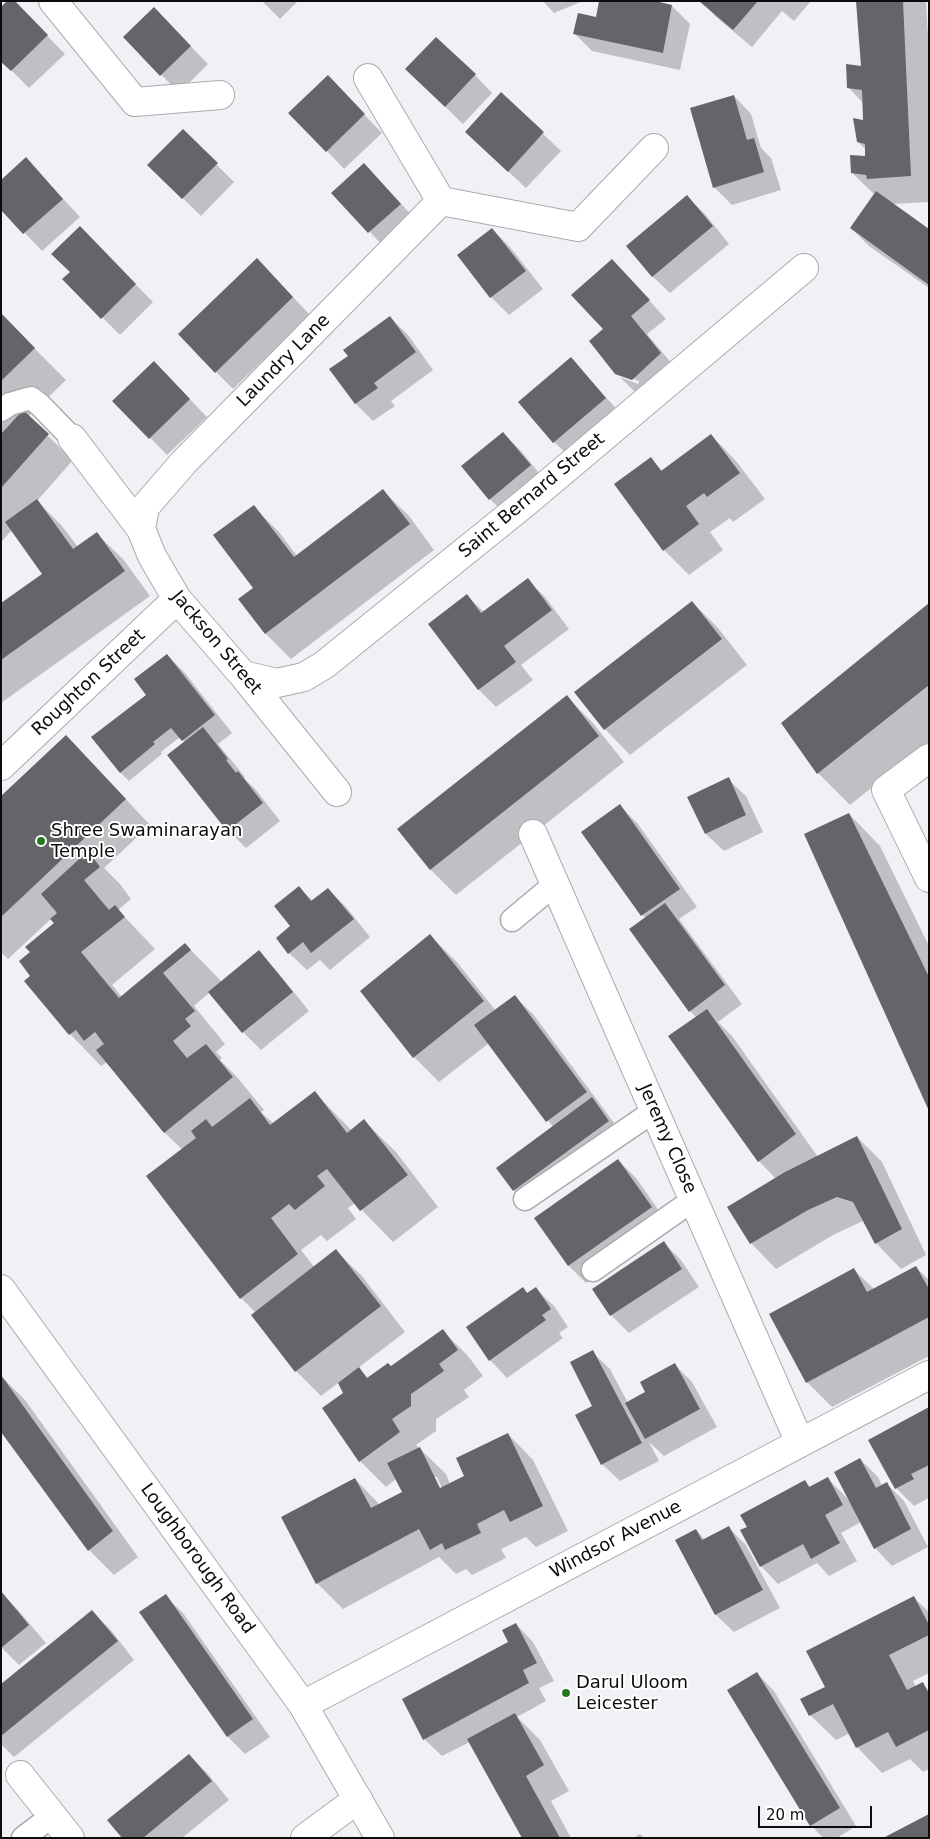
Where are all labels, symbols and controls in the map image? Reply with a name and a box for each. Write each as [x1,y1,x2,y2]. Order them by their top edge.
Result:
street label: Laundry Lane [233,310,335,412]
street label: Saint Bernard Street [455,429,609,563]
street label: Jackson Street [166,587,266,699]
street label: Roughton Street [28,625,150,741]
place label: Shree Swaminarayan Temple [51,820,242,862]
marker: Shree Swaminarayan Temple [35,835,47,847]
street label: Jeremy Close [633,1081,701,1197]
street label: Loughborough Road [135,1480,259,1638]
street label: Windsor Avenue [547,1496,685,1584]
place label: Darul Uloom Leicester [576,1672,688,1715]
marker: Darul Uloom Leicester [560,1687,572,1699]
scale bar [760,1796,874,1828]
text: 20 m [766,1806,804,1824]

